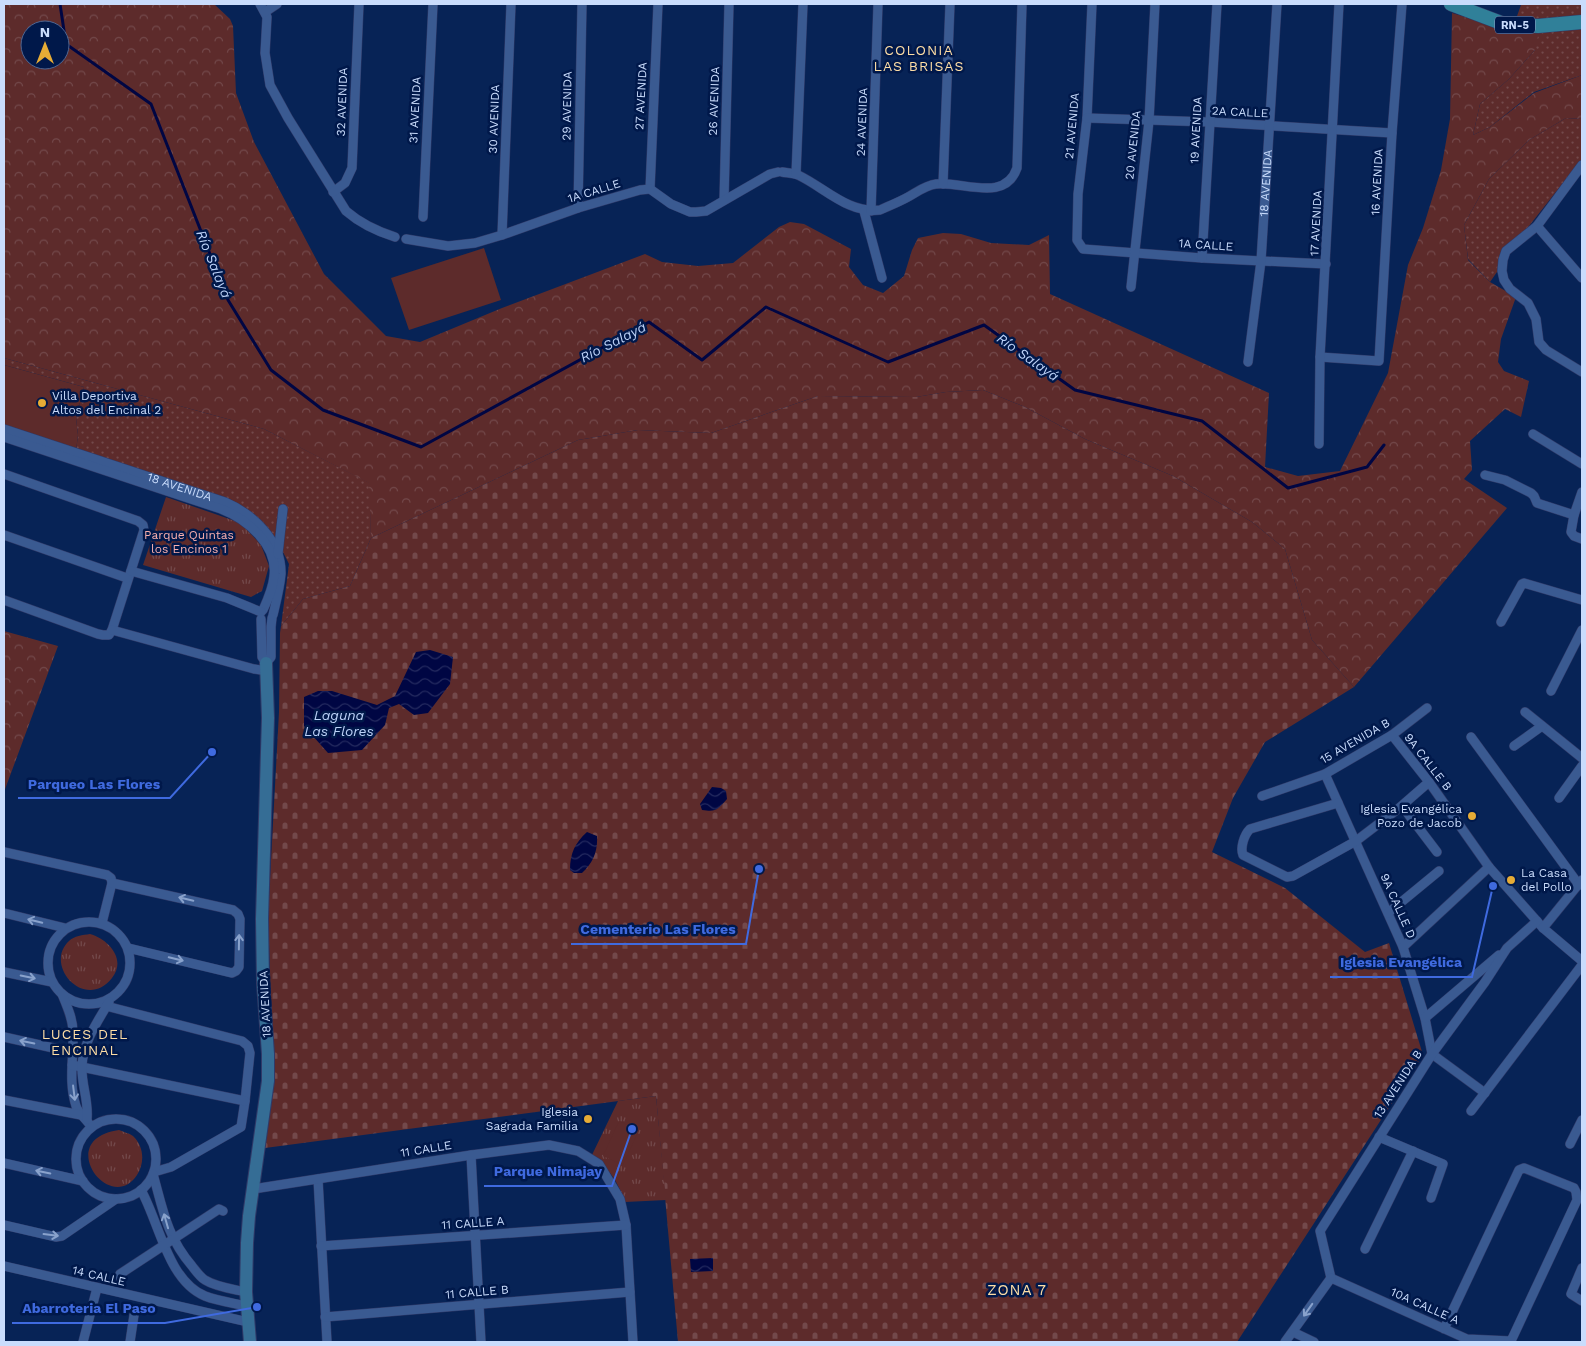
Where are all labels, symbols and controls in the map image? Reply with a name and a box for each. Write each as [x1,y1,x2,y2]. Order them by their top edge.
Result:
road number: RN-5 [1495,16,1535,34]
north arrow [20,20,70,70]
text: N [40,24,50,40]
district label: COLONIA LAS BRISAS [874,42,964,74]
street label: 27 AVENIDA [632,62,650,130]
street label: 26 AVENIDA [706,66,722,136]
street label: 32 AVENIDA [334,67,350,137]
street label: 29 AVENIDA [559,71,575,141]
street label: 31 AVENIDA [406,76,424,144]
street label: 30 AVENIDA [486,84,502,154]
street label: 24 AVENIDA [854,87,870,157]
street label: 21 AVENIDA [1062,92,1082,160]
street label: 19 AVENIDA [1187,96,1205,164]
street label: 2A CALLE [1211,104,1269,120]
street label: 20 AVENIDA [1122,110,1144,180]
street label: 16 AVENIDA [1368,148,1386,216]
street label: 18 AVENIDA [1257,149,1275,217]
street label: 1A CALLE [566,176,622,206]
street label: 17 AVENIDA [1307,190,1325,256]
water label: Río Salayá [193,228,235,301]
street label: 1A CALLE [1178,236,1234,254]
water label: Río Salayá [577,318,649,365]
water label: Río Salayá [994,330,1062,384]
place label: Villa Deportiva Altos del Encinal 2 [52,389,161,417]
marker: Villa Deportiva Altos del Encinal 2 [36,397,48,409]
street label: 18 AVENIDA [146,470,214,504]
park label: Parque Quintas los Encinos 1 [144,528,234,556]
water label: Laguna Las Flores [304,707,374,739]
street label: 15 AVENIDA B [1318,715,1392,767]
street label: 9A CALLE B [1401,731,1455,794]
callout: Parqueo Las Flores [18,769,170,798]
text: Parqueo Las Flores [28,776,161,792]
place label: Iglesia Evangélica Pozo de Jacob [1360,802,1462,830]
marker: Iglesia Evangélica Pozo de Jacob [1466,810,1478,822]
place label: La Casa del Pollo [1521,866,1572,894]
street label: 9A CALLE D [1377,871,1419,941]
marker: La Casa del Pollo [1505,874,1517,886]
one-way arrow [178,894,194,904]
callout: Cementerio Las Flores [571,915,746,944]
one-way arrow [27,916,43,925]
text: Cementerio Las Flores [580,921,736,937]
one-way arrow [234,935,244,951]
callout: Iglesia Evangélica [1330,948,1472,977]
text: Iglesia Evangélica [1340,954,1463,970]
one-way arrow [167,955,183,964]
street label: 18 AVENIDA [256,970,274,1038]
one-way arrow [20,973,36,982]
district label: LUCES DEL ENCINAL [42,1026,128,1058]
one-way arrow [19,1037,35,1046]
street label: 13 AVENIDA B [1371,1047,1425,1121]
one-way arrow [69,1085,79,1101]
place label: Iglesia Sagrada Familia [486,1105,578,1133]
marker: Iglesia Sagrada Familia [582,1113,594,1125]
street label: 11 CALLE [399,1138,453,1160]
callout: Parque Nimajay [484,1157,612,1186]
text: Parque Nimajay [494,1163,602,1179]
one-way arrow [36,1167,52,1176]
one-way arrow [161,1213,171,1229]
street label: 11 CALLE A [441,1214,505,1232]
one-way arrow [43,1230,59,1240]
street label: 14 CALLE [71,1263,127,1289]
district label: ZONA 7 [987,1281,1047,1299]
street label: 11 CALLE B [445,1282,509,1302]
street label: 10A CALLE A [1389,1285,1461,1327]
callout: Abarroteria El Paso [12,1294,165,1323]
text: Abarroteria El Paso [22,1300,156,1316]
one-way arrow [1303,1303,1314,1316]

